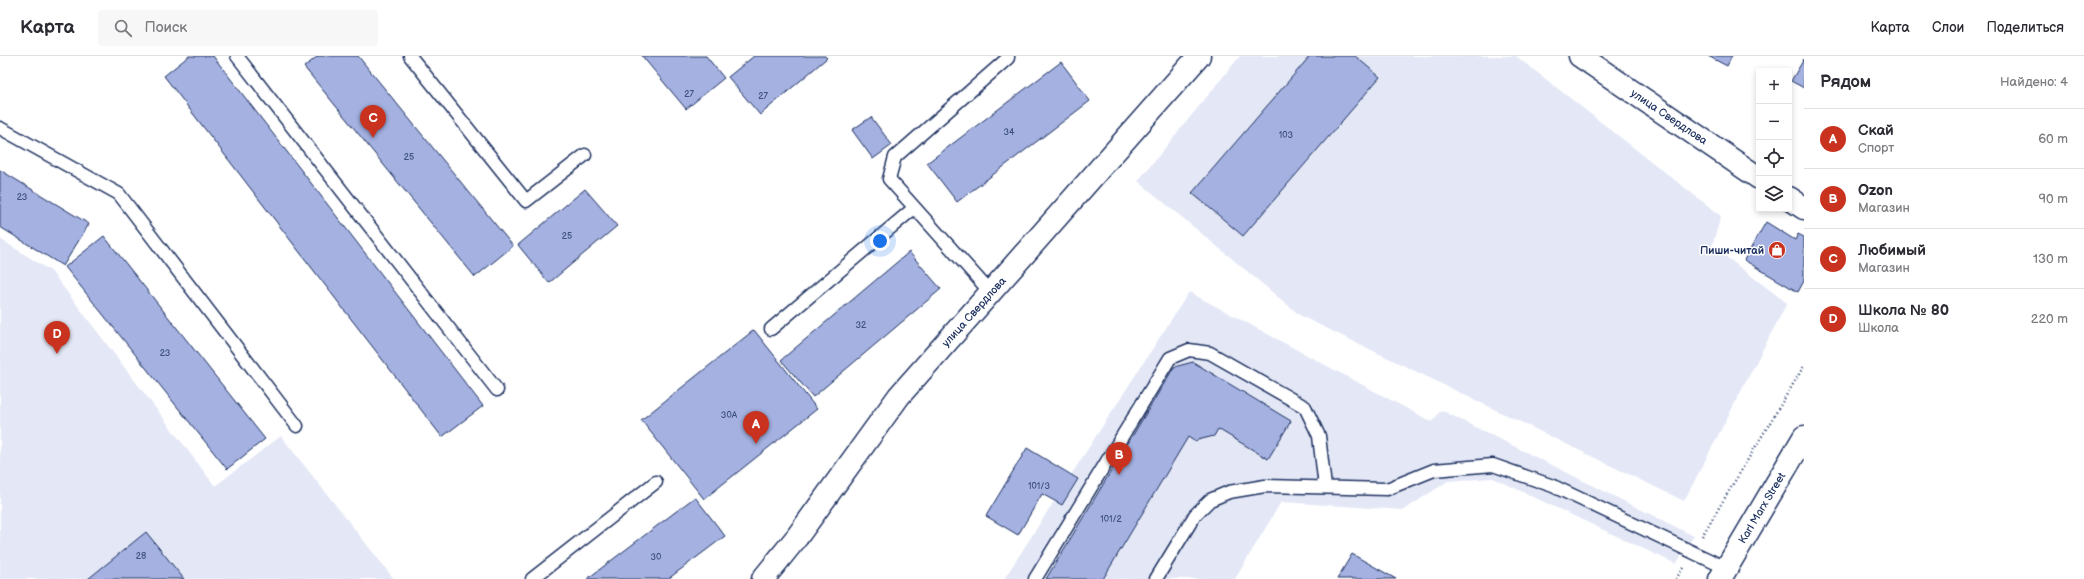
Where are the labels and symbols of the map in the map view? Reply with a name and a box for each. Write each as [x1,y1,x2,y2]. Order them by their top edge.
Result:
street label: улица Свердлова [1628,87,1710,148]
house number: 27 [684,89,694,100]
house number: 27 [758,91,768,102]
pin: C [360,105,386,138]
house number: 34 [1003,127,1015,138]
house number: 103 [1279,130,1294,141]
house number: 25 [404,152,414,163]
house number: 23 [17,192,28,203]
house number: 25 [562,231,572,242]
your location [870,231,890,251]
shop icon: Пиши-читай [1767,240,1787,260]
place label: Пиши-читай [1700,244,1764,257]
street label: улица Свердлова [939,274,1009,350]
house number: 32 [856,320,867,331]
pin: D [44,321,70,354]
house number: 23 [160,348,171,359]
house number: 30А [721,410,738,421]
pin: A [743,411,769,444]
pin: B [1106,442,1132,475]
street label: Karl Marx Street [1736,470,1789,546]
house number: 101/3 [1028,481,1050,492]
house number: 101/2 [1100,514,1123,525]
house number: 28 [136,551,146,562]
house number: 30 [651,552,661,563]

